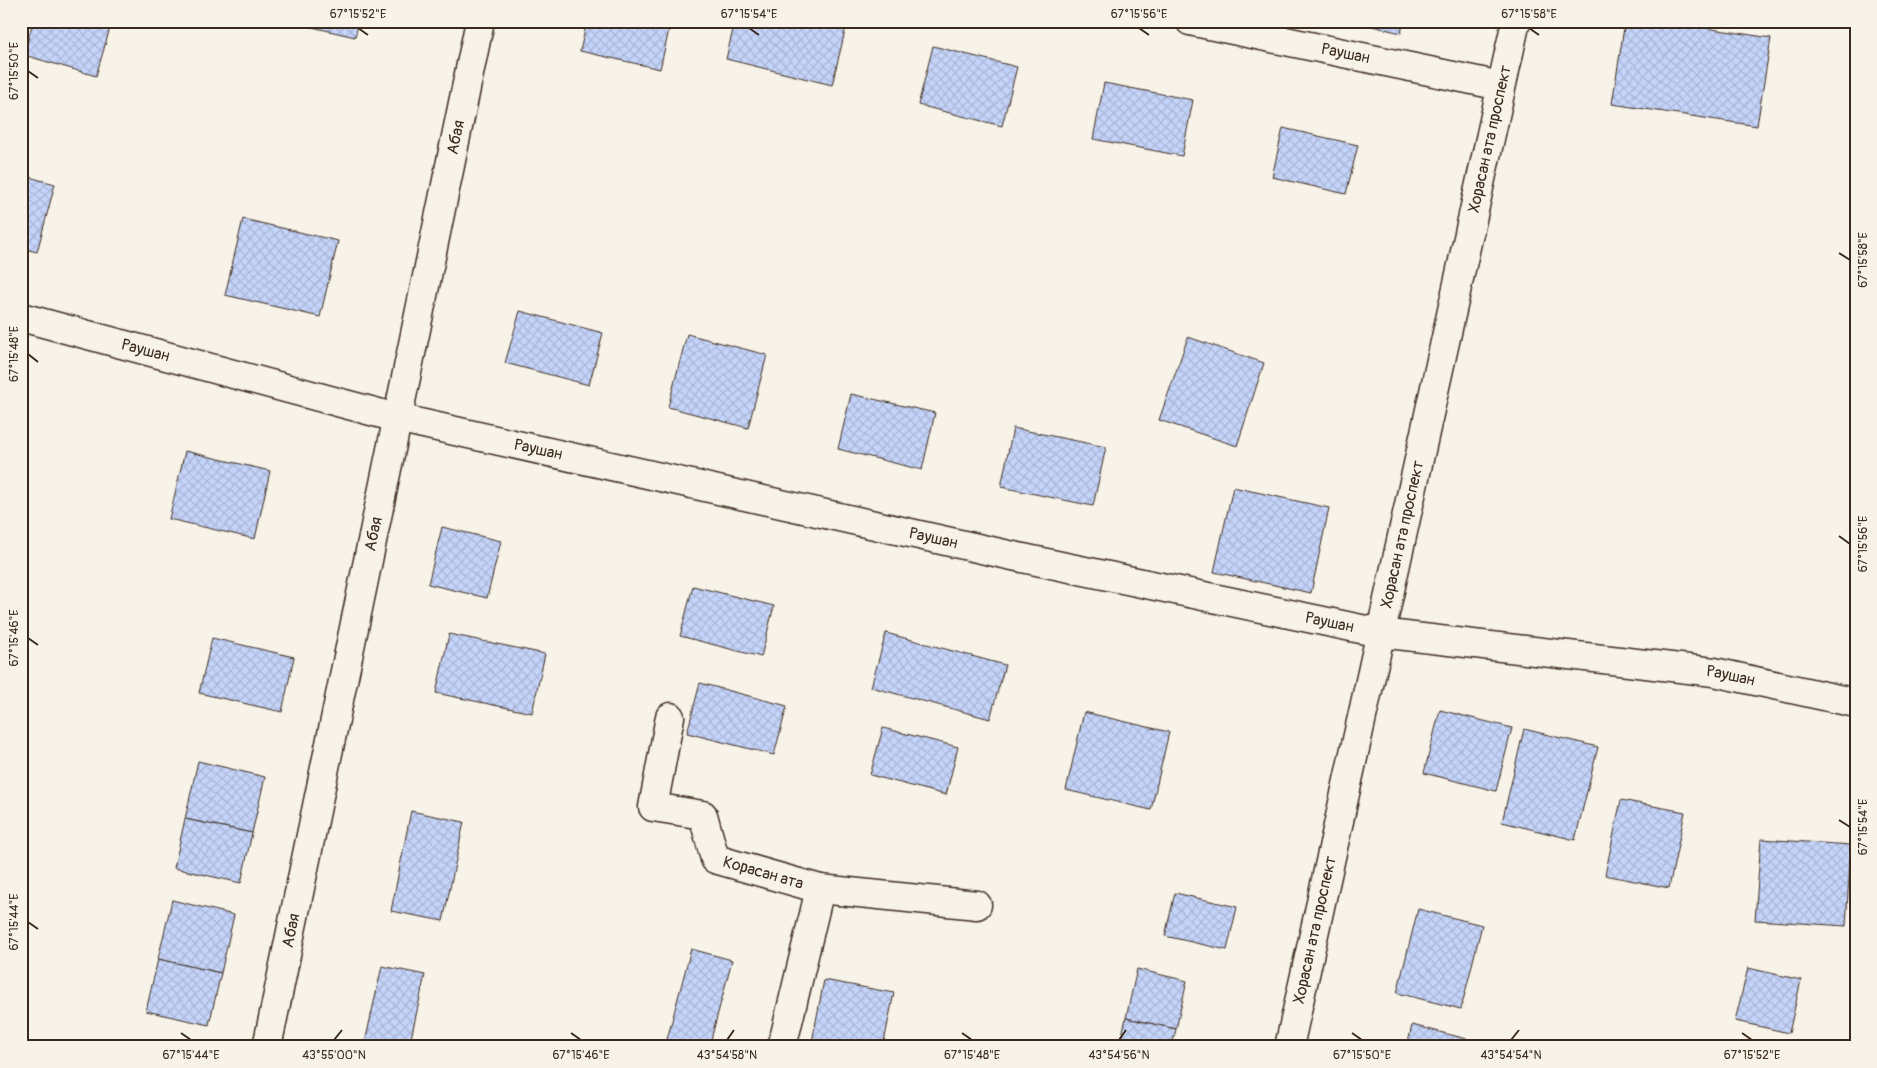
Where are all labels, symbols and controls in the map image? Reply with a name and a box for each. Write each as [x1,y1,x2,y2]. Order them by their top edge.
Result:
text: 67°15'52"E [330,7,386,22]
text: 67°15'54"E [721,7,777,22]
text: 67°15'56"E [1111,7,1167,22]
text: 67°15'58"E [1501,7,1557,22]
street label: Раушан [1320,39,1372,68]
text: 67°15'50"E [7,42,22,100]
street label: Хорасан ата проспект [1464,63,1516,215]
street label: Абая [443,118,469,156]
text: 67°15'58"E [1856,232,1871,288]
text: 67°15'48"E [7,326,22,382]
street label: Раушан [119,334,172,366]
street label: Раушан [512,435,564,465]
street label: Хорасан ата проспект [1376,459,1428,610]
street label: Абая [360,515,387,553]
text: 67°15'56"E [1856,516,1871,572]
street label: Раушан [907,523,959,553]
street label: Раушан [1303,608,1356,637]
text: 67°15'46"E [7,609,22,667]
street label: Раушан [1706,661,1757,691]
text: 67°15'54"E [1856,799,1871,855]
street label: Корасан ата [721,852,806,894]
street label: Хорасан ата проспект [1289,854,1341,1005]
text: 67°15'44"E [7,893,22,951]
street label: Абая [278,912,304,949]
text: 67°15'44"E [162,1048,220,1063]
text: 43°55'00"N [302,1048,366,1063]
text: 67°15'46"E [552,1048,610,1063]
text: 43°54'58"N [697,1048,757,1063]
text: 67°15'48"E [944,1048,1000,1063]
text: 43°54'56"N [1088,1048,1150,1063]
text: 67°15'50"E [1333,1048,1391,1063]
text: 43°54'54"N [1480,1048,1542,1063]
text: 67°15'52"E [1724,1048,1780,1063]

